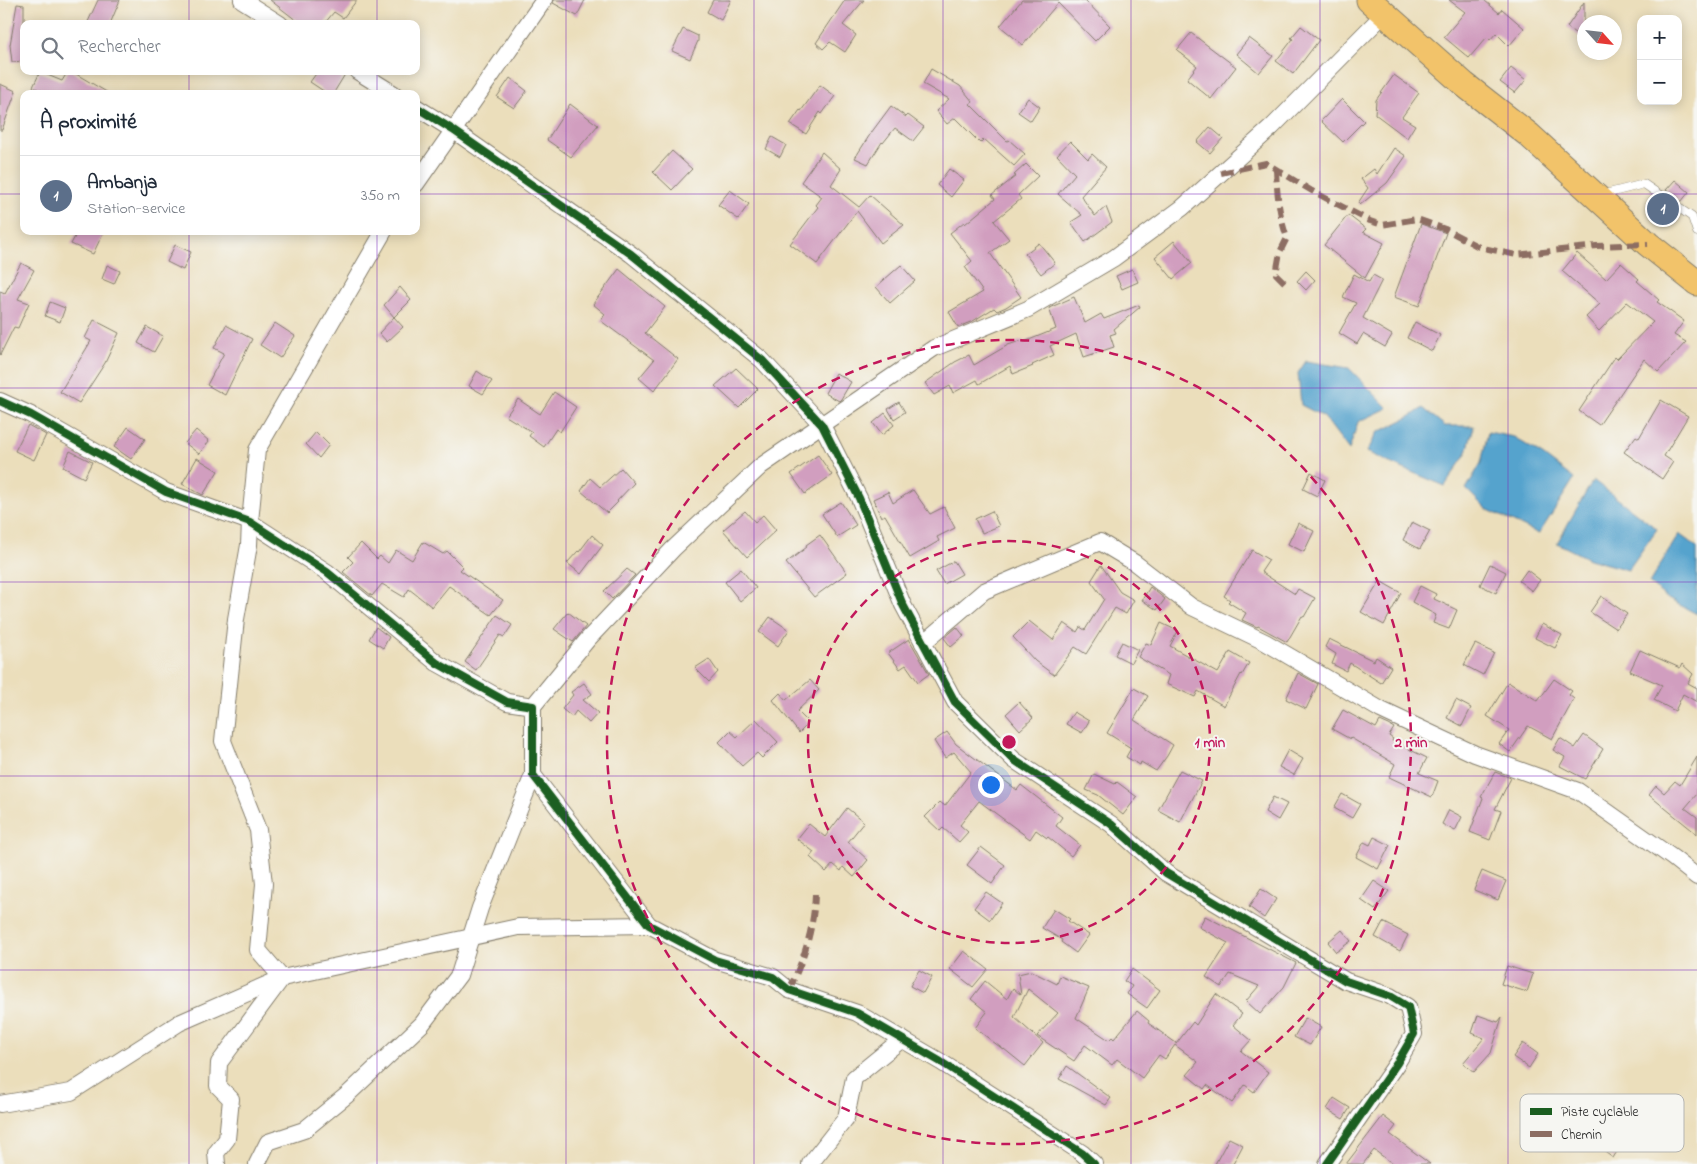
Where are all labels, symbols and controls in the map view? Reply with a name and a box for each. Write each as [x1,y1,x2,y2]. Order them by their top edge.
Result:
north arrow [1577,15,1622,60]
map controls [1637,15,1682,105]
button: + [1637,15,1682,60]
search box [20,20,420,75]
icon: search [38,34,66,62]
text: Rechercher [78,34,161,61]
button: − [1637,60,1682,105]
text: À proximité [40,108,137,138]
text: Ambanja [87,170,157,197]
text: 1 [53,184,59,208]
text: 350 m [361,184,400,208]
pin: 1 [1647,190,1679,228]
text: Station-service [87,197,185,221]
text: 1 min [1195,732,1226,754]
text: 2 min [1394,732,1428,754]
centre of rings [1000,733,1018,751]
your location [978,772,1004,798]
legend [1520,1094,1684,1152]
text: Piste cyclable [1561,1102,1639,1124]
text: Chemin [1561,1125,1602,1146]

